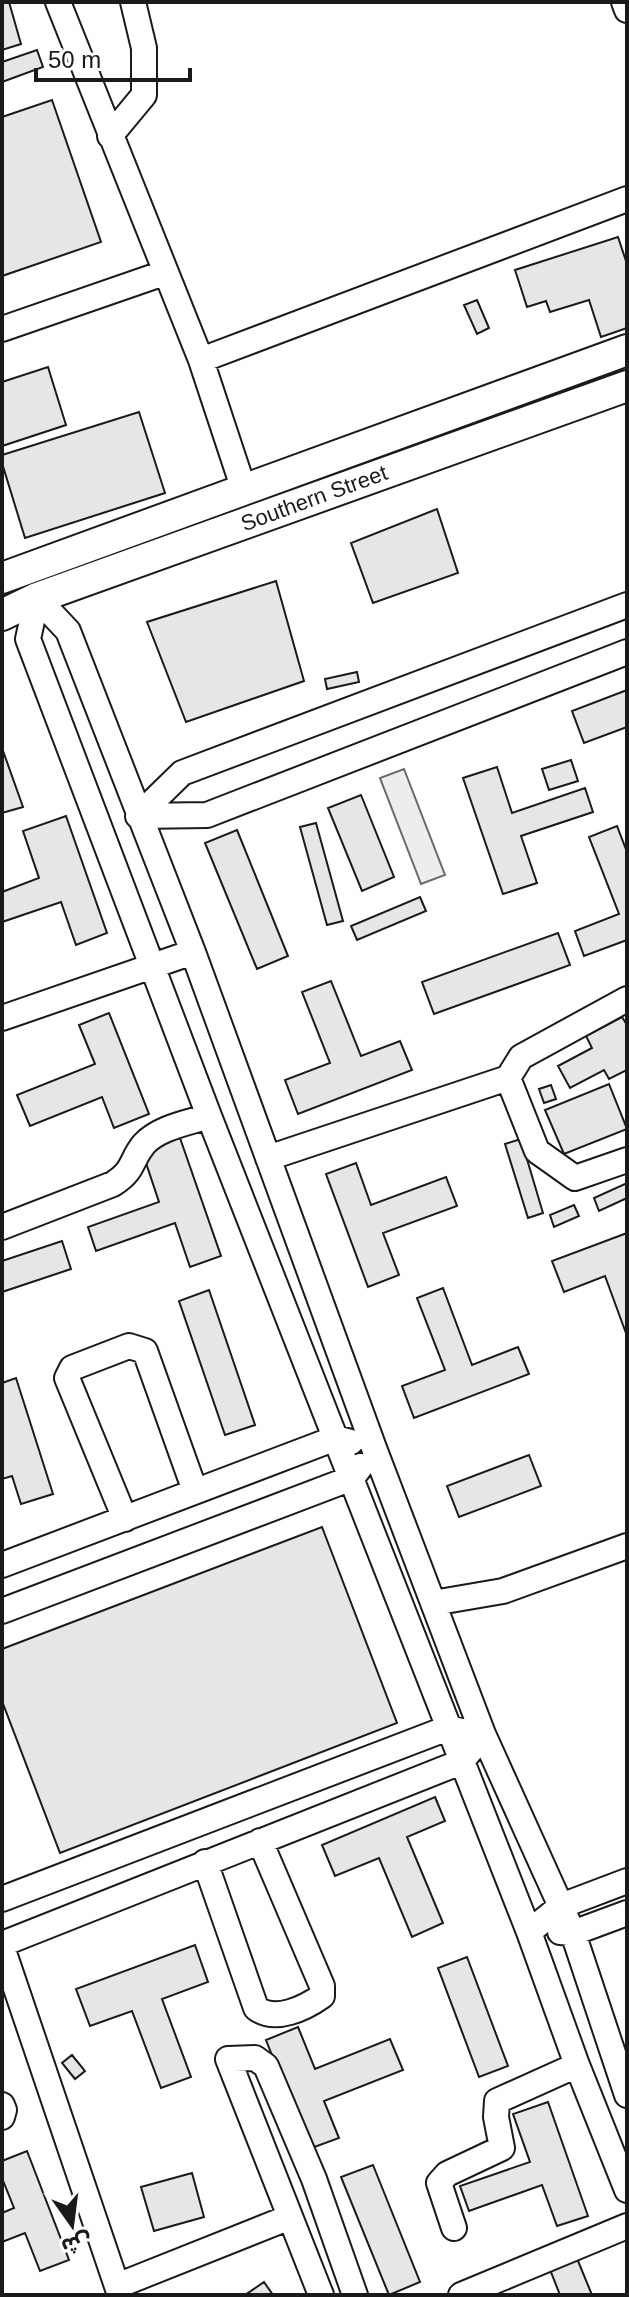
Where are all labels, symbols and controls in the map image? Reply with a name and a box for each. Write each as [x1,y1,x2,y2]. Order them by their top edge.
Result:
scale bar [36,32,190,82]
text: 50 m [48,46,101,73]
street label: Southern Street [237,460,391,536]
north arrow [32,2185,112,2265]
text: ش [59,2228,94,2260]

